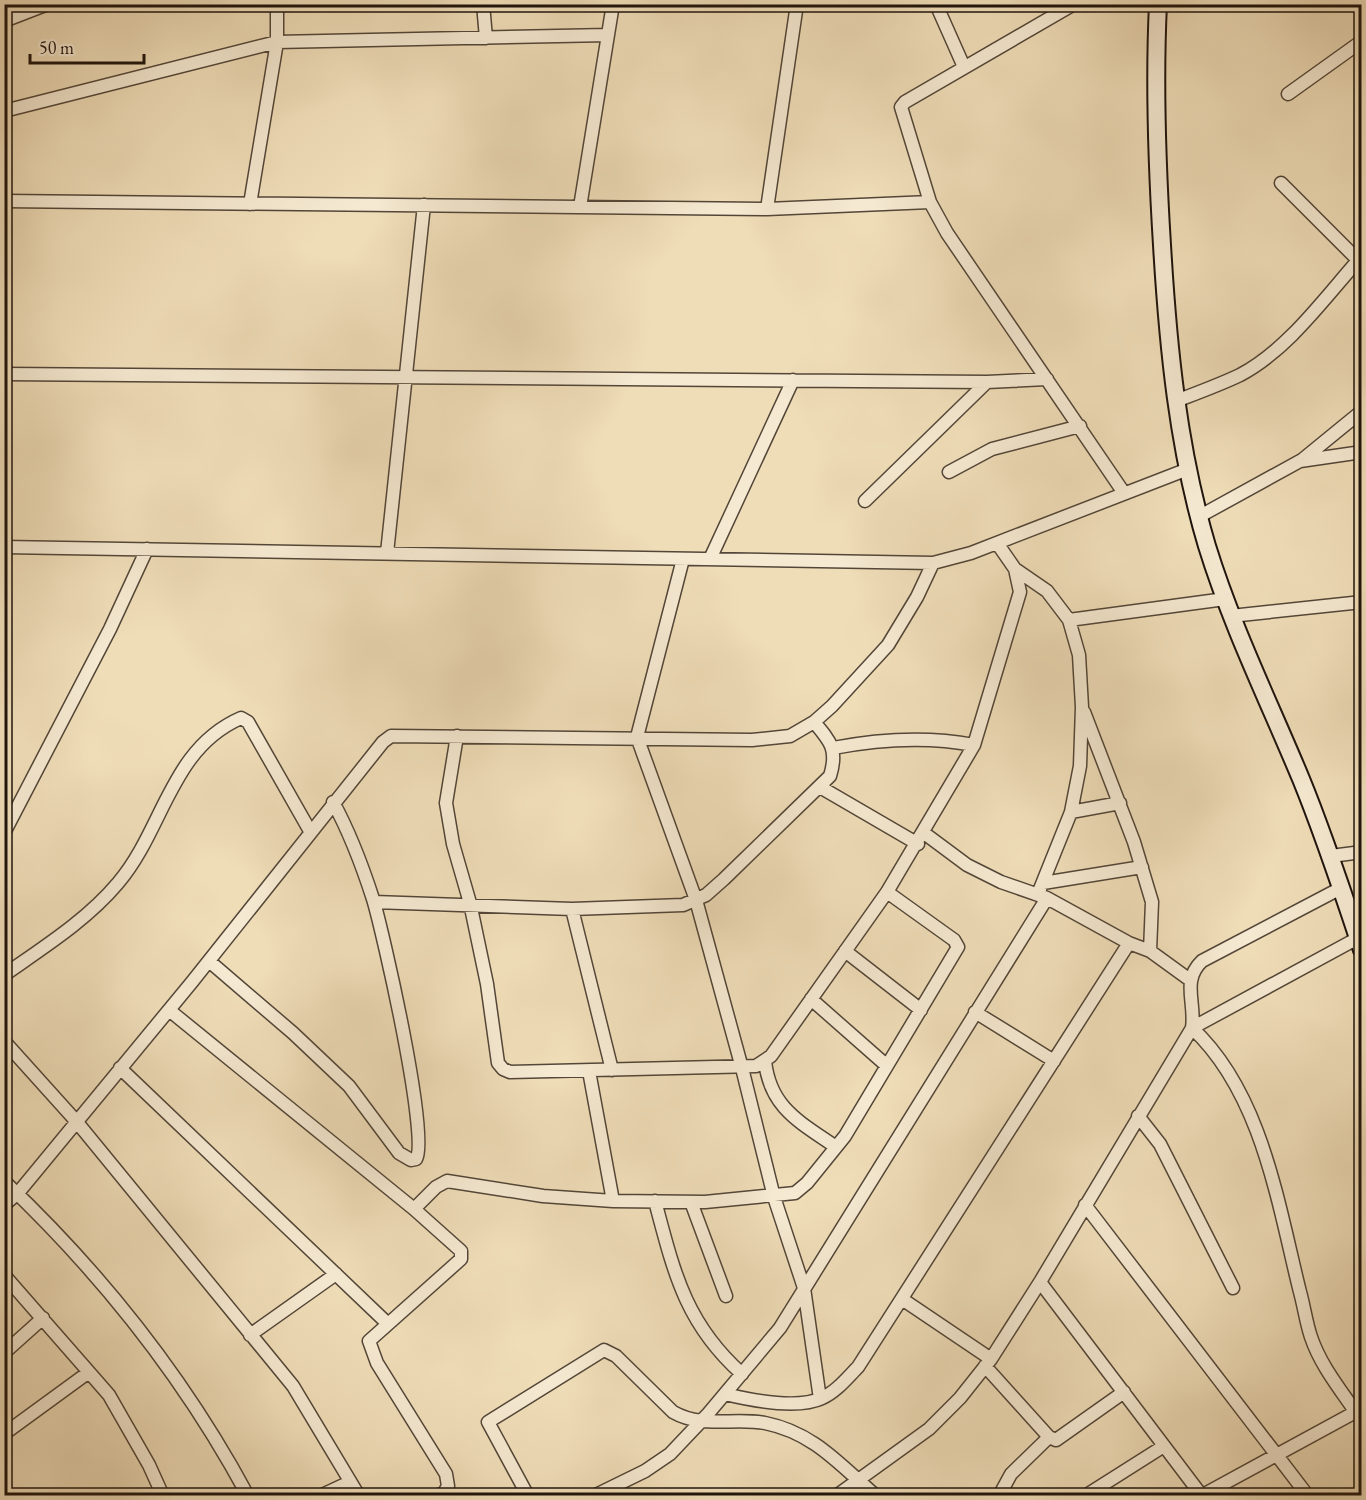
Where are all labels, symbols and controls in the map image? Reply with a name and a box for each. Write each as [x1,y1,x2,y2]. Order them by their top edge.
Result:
scale bar [30,27,144,65]
text: 50 m [39,36,74,59]

